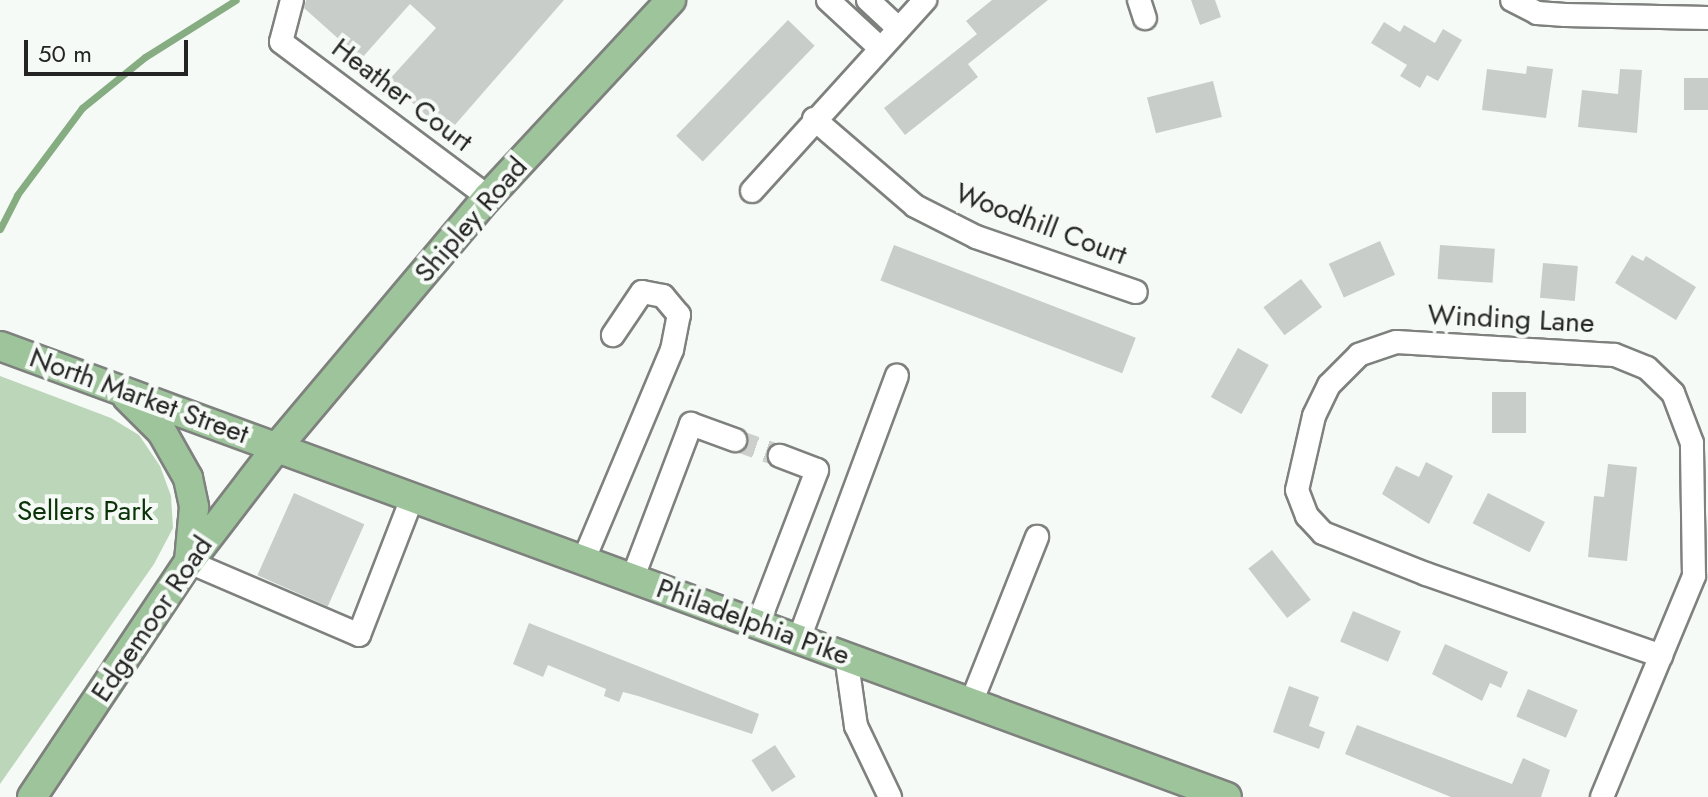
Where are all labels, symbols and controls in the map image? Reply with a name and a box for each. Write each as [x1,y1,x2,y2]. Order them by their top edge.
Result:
scale bar [28,24,192,74]
street label: Heather Court [325,31,479,159]
text: 50 m [38,36,92,71]
street label: Shipley Road [408,151,534,289]
street label: Woodhill Court [951,176,1131,272]
street label: Winding Lane [1427,298,1595,340]
street label: North Market Street [25,341,253,451]
park label: Sellers Park [17,494,153,528]
street label: Edgemoor Road [84,530,220,708]
street label: Philadelphia Pike [652,572,854,672]

